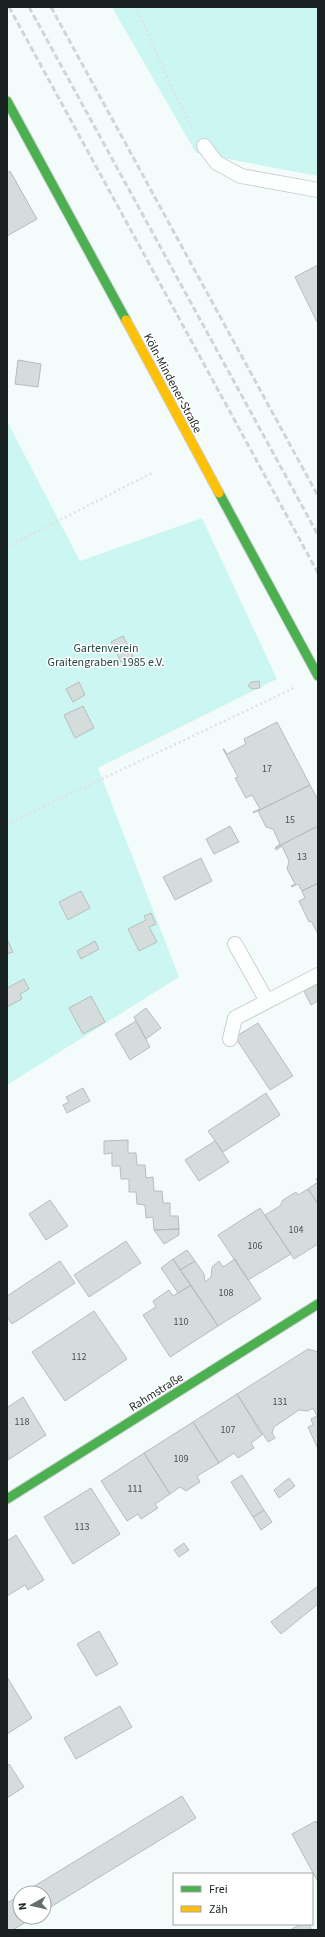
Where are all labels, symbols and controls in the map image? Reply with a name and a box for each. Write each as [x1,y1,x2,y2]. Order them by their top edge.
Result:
street label: Köln-Mindener-Straße [139,330,206,436]
park label: Gartenverein Graitengraben 1985 e.V. [47,640,165,671]
house number: 17 [262,762,272,776]
house number: 15 [285,813,295,827]
house number: 13 [297,850,307,864]
house number: 104 [289,1223,303,1237]
house number: 106 [248,1239,262,1253]
house number: 108 [219,1286,233,1300]
house number: 110 [174,1315,188,1329]
house number: 112 [72,1350,86,1364]
street label: Rahmstraße [126,1369,187,1416]
house number: 131 [273,1395,287,1409]
house number: 118 [15,1415,29,1429]
house number: 107 [221,1423,235,1437]
house number: 109 [174,1452,188,1466]
house number: 111 [128,1482,142,1496]
house number: 113 [75,1520,89,1534]
legend [173,1873,313,1925]
text: Frei [209,1881,228,1898]
north arrow [12,1885,52,1925]
text: Zäh [209,1901,228,1918]
text: N [15,1902,31,1911]

